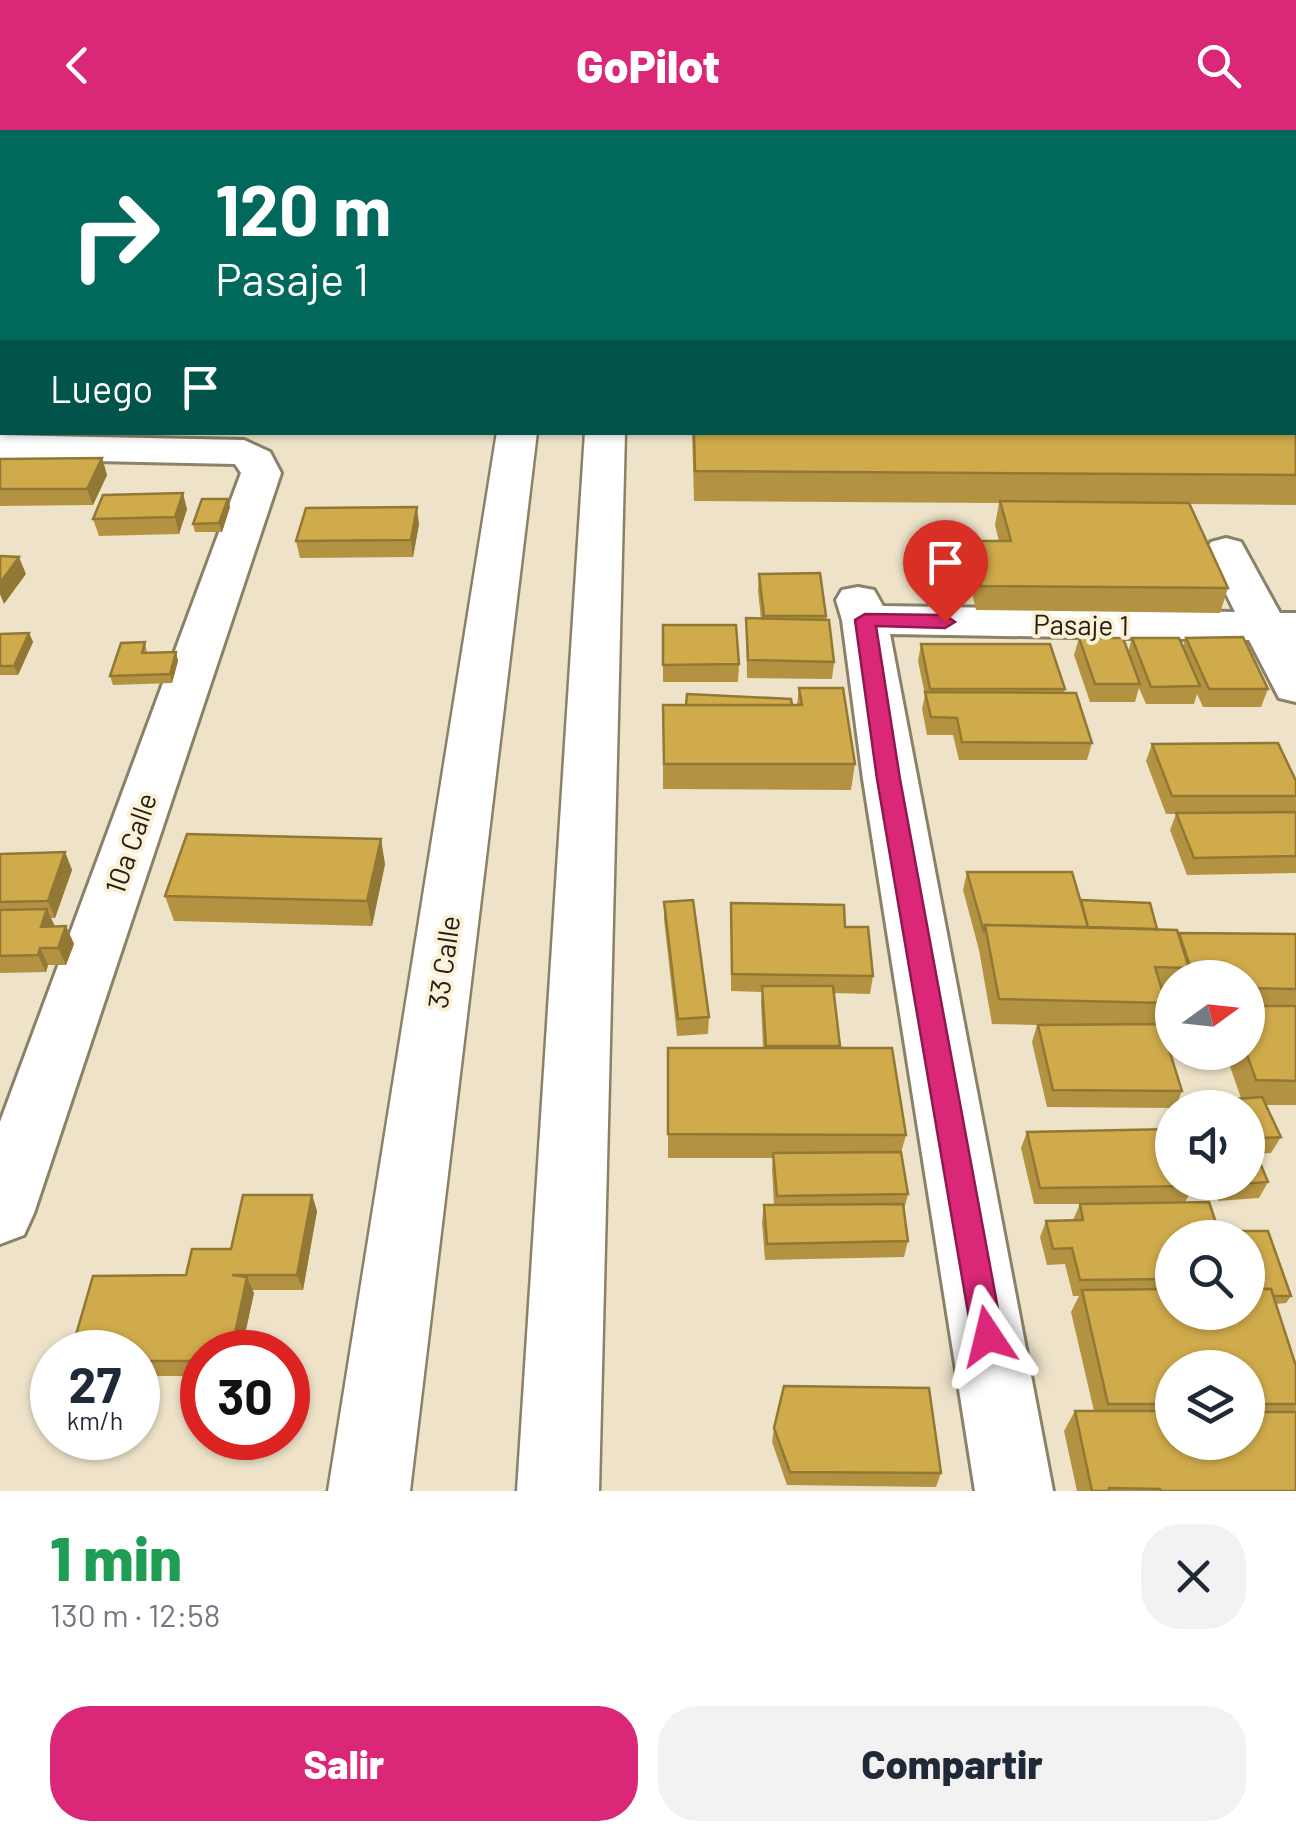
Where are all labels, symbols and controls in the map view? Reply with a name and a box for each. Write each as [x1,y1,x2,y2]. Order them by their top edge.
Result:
icon: back [50,38,105,93]
text: GoPilot [576,38,720,92]
icon: search [1191,38,1246,93]
text: 120 m [215,166,391,250]
icon: right [50,170,180,300]
text: Pasaje 1 [215,251,369,305]
icon: arrive [173,360,228,415]
text: Luego [50,365,153,411]
pin [903,520,988,623]
icon: arrive [918,535,973,590]
street label: Pasaje 1 [1033,606,1129,642]
street label: 10a Calle [97,788,163,898]
street label: 33 Calle [420,913,466,1011]
north arrow [1155,960,1265,1070]
map controls [1155,960,1265,1460]
button: sound [1155,1090,1265,1200]
button: search [1155,1220,1265,1330]
position arrow [936,1284,1040,1388]
speed limit sign: 30 [180,1330,310,1460]
button: layers [1155,1350,1265,1460]
text: 27 [69,1353,121,1413]
text: km/h [67,1405,123,1435]
text: 1 min [50,1521,182,1593]
button: close [1141,1524,1246,1629]
text: 130 m · 12:58 [50,1595,220,1633]
button: Salir [50,1706,638,1821]
button: Compartir [658,1706,1246,1821]

